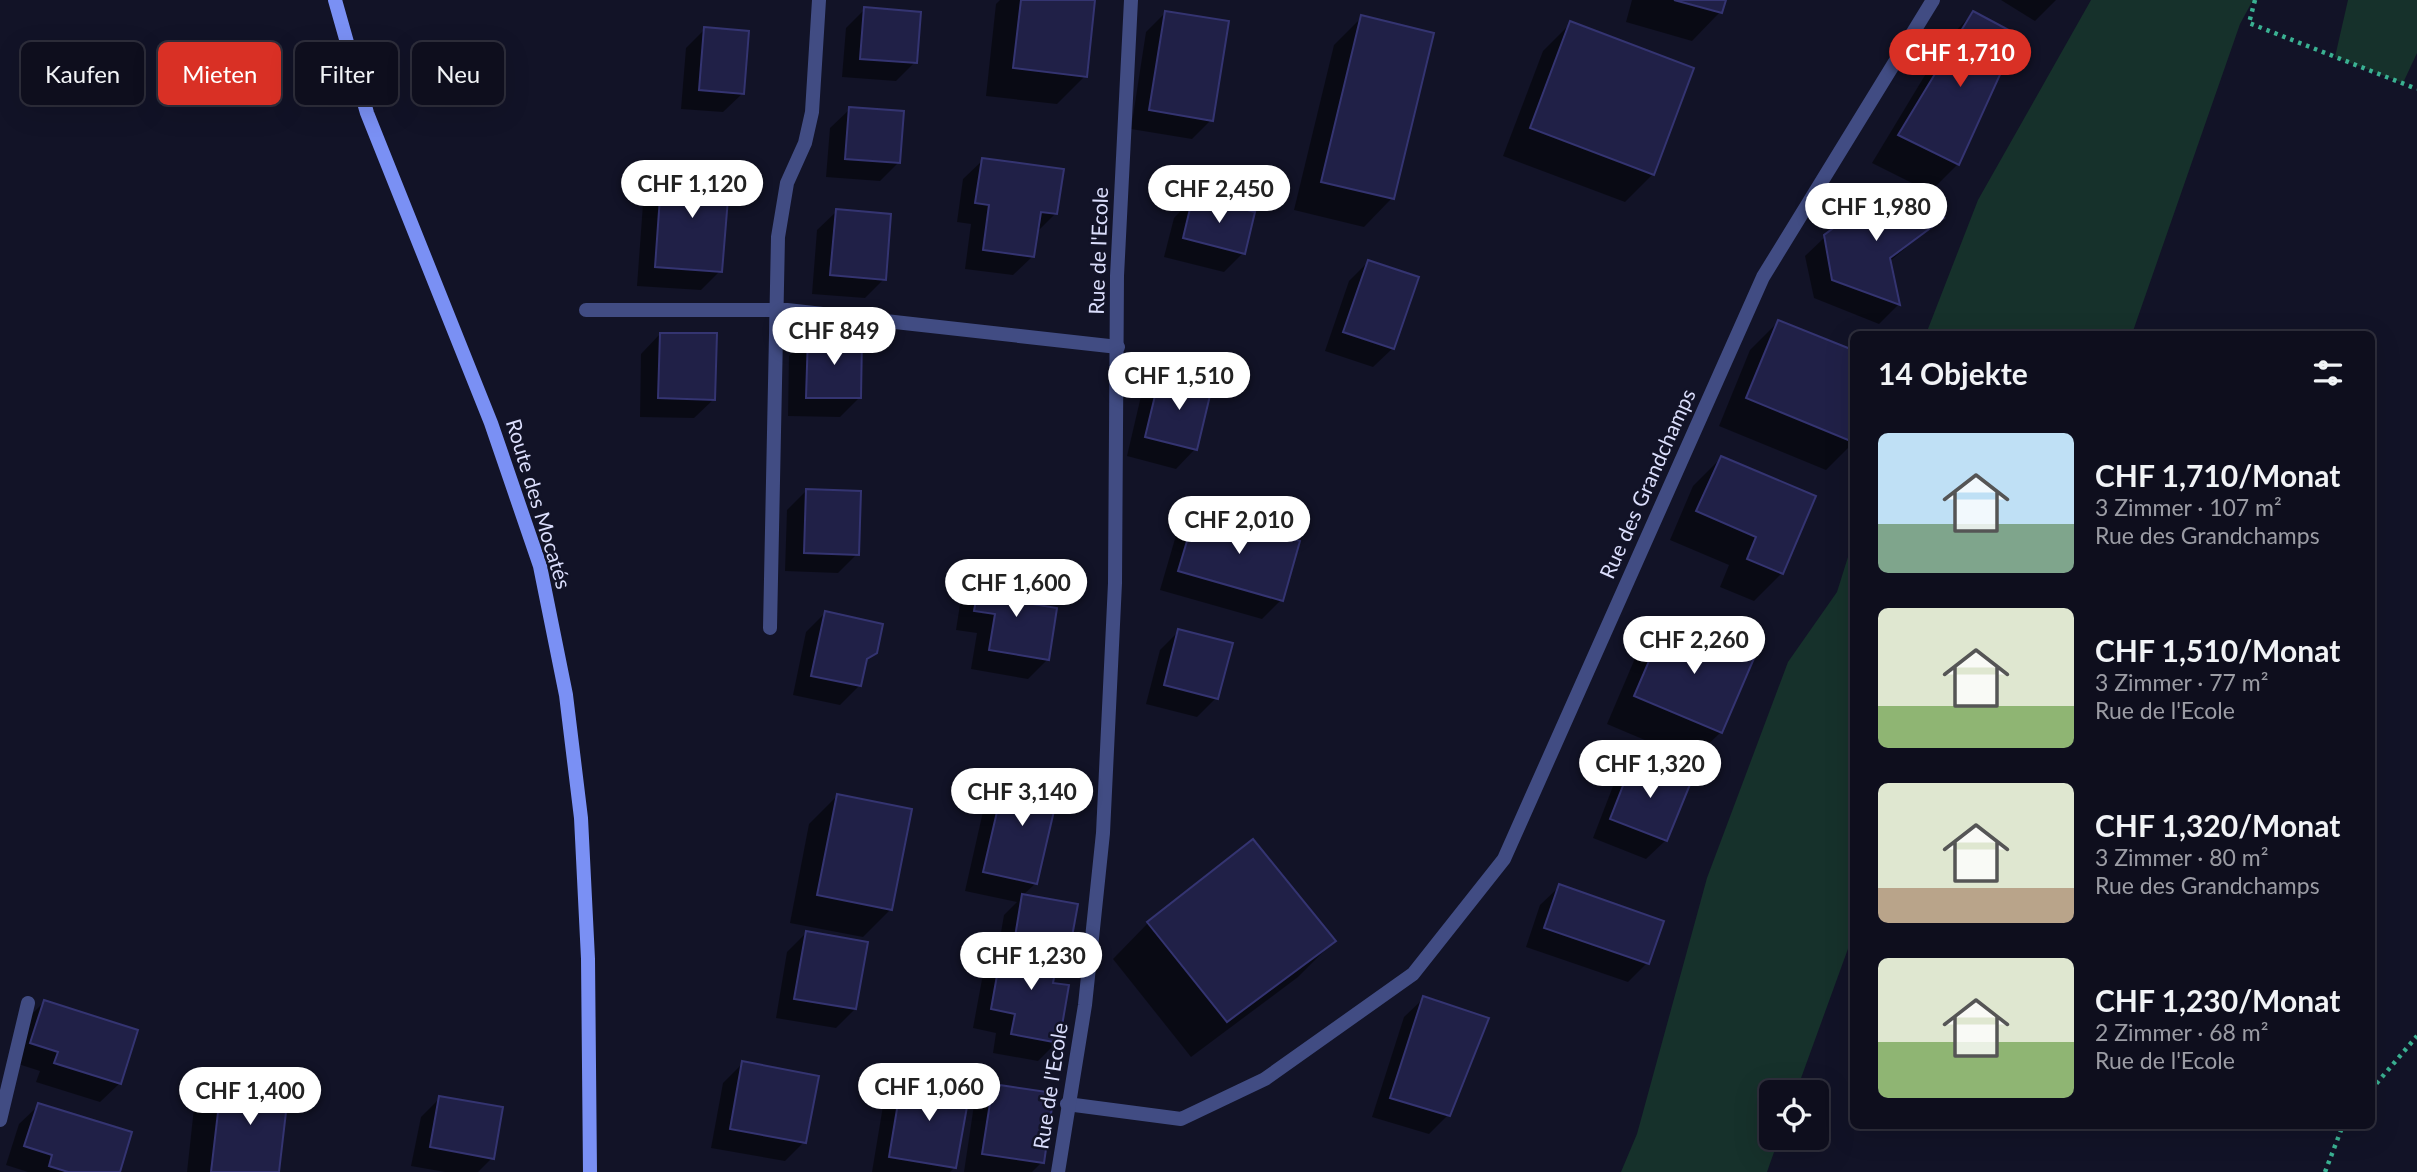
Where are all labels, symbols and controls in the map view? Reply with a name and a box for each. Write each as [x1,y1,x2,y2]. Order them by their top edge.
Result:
pin: CHF 1,710 [1880,29,2040,89]
text: CHF 1,710 [1905,38,2015,66]
chip: Kaufen [21,42,144,105]
chip: Mieten [158,42,281,105]
chip: Filter [295,42,398,105]
chip: Neu [412,42,504,105]
pin: CHF 1,120 [612,160,772,220]
pin: CHF 2,450 [1139,166,1299,225]
text: CHF 1,120 [637,169,747,197]
text: CHF 2,450 [1164,174,1274,202]
pin: CHF 1,980 [1796,184,1956,243]
street label: Rue de l'Ecole [1083,187,1112,315]
text: CHF 1,980 [1821,192,1931,220]
pin: CHF 849 [769,308,899,367]
text: CHF 849 [788,316,880,344]
pin: CHF 1,510 [1099,352,1259,412]
icon: filters [2309,354,2347,392]
text: 14 Objekte [1878,355,2028,391]
text: CHF 1,510 [1124,361,1234,389]
street label: Rue des Grandchamps [1593,385,1700,582]
street label: Route des Mocatés [502,416,577,592]
text: CHF 1,710/Monat [2095,457,2340,493]
icon: home [1934,461,2018,545]
text: 3 Zimmer · 107 m² [2095,493,2282,521]
pin: CHF 2,010 [1159,496,1319,556]
text: CHF 2,010 [1184,505,1294,533]
text: Rue des Grandchamps [2095,521,2320,549]
pin: CHF 1,600 [936,560,1096,619]
text: CHF 1,600 [961,568,1071,596]
pin: CHF 2,260 [1614,616,1774,676]
text: CHF 2,260 [1639,625,1749,653]
text: CHF 1,510/Monat [2095,632,2340,668]
icon: home [1934,636,2018,720]
text: 3 Zimmer · 77 m² [2095,668,2268,696]
text: Rue de l'Ecole [2095,696,2235,724]
pin: CHF 1,320 [1570,740,1730,800]
text: CHF 1,320 [1595,749,1705,777]
pin: CHF 3,140 [942,768,1102,828]
text: CHF 3,140 [967,777,1077,805]
text: CHF 1,320/Monat [2095,807,2340,843]
icon: home [1934,811,2018,895]
text: 3 Zimmer · 80 m² [2095,843,2268,871]
text: Rue des Grandchamps [2095,871,2320,899]
pin: CHF 1,230 [951,932,1111,992]
text: CHF 1,230 [976,941,1086,969]
text: CHF 1,230/Monat [2095,982,2340,1018]
icon: home [1934,986,2018,1070]
text: 2 Zimmer · 68 m² [2095,1018,2268,1046]
street label: Rue de l'Ecole [1027,1021,1072,1151]
text: Rue de l'Ecole [2095,1046,2235,1074]
pin: CHF 1,060 [849,1064,1009,1123]
pin: CHF 1,400 [170,1068,330,1127]
text: CHF 1,060 [874,1072,984,1100]
text: CHF 1,400 [195,1076,305,1104]
map controls [1759,1080,1829,1150]
button: locate [1759,1080,1829,1150]

